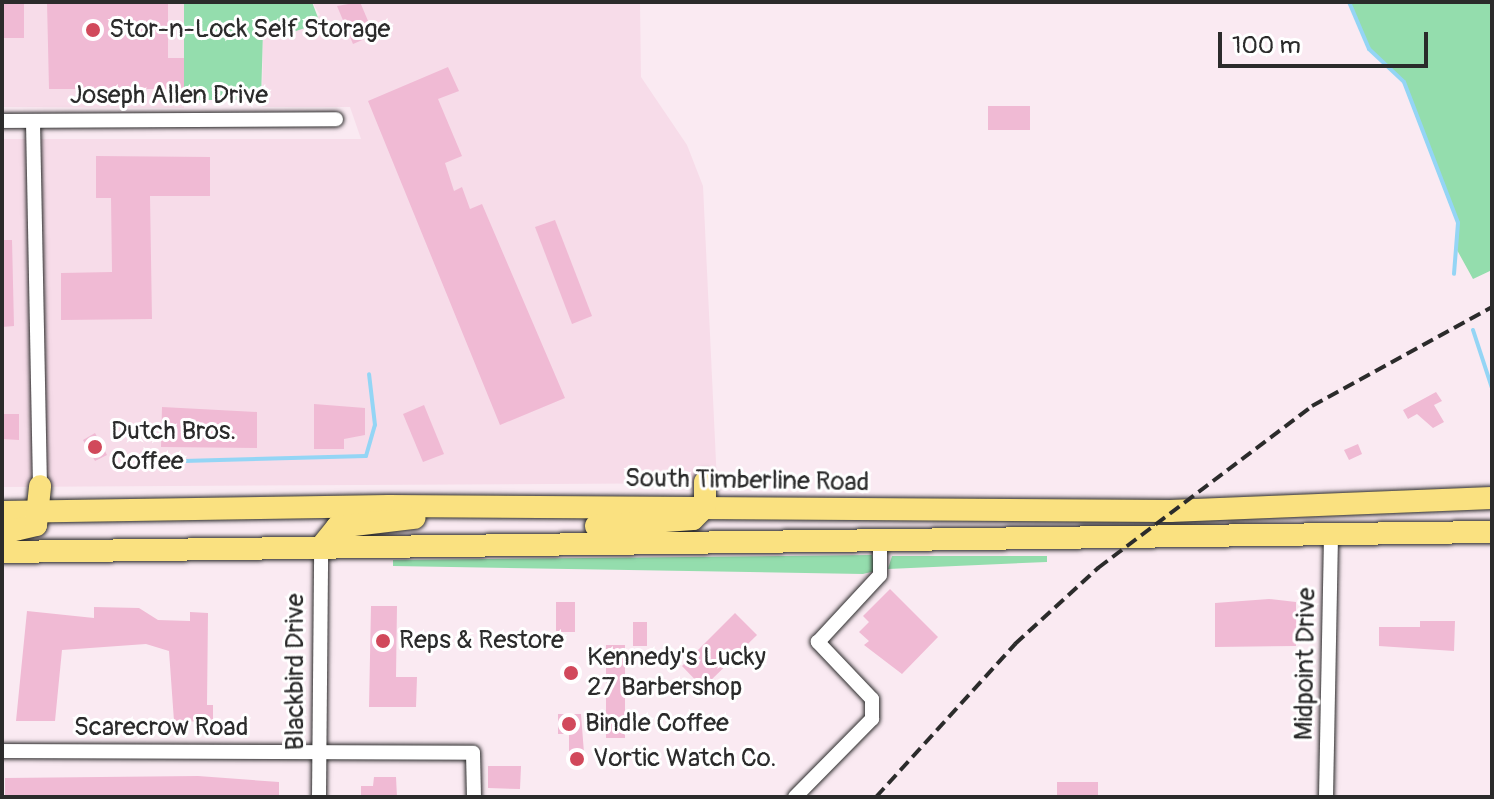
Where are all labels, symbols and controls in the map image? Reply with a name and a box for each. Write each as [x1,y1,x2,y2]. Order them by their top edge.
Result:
place label: Stor-n-Lock Self Storage [109,14,390,46]
scale bar [1222,16,1432,66]
marker: Stor-n-Lock Self Storage [84,21,102,39]
text: 100 m [1232,31,1301,60]
street label: Joseph Allen Drive [70,80,268,112]
place label: Dutch Bros. Coffee [111,416,236,478]
marker: Dutch Bros. Coffee [86,438,104,456]
street label: South Timberline Road [625,463,869,499]
street label: Midpoint Drive [1289,587,1323,741]
street label: Blackbird Drive [280,593,312,751]
place label: Reps & Restore [399,625,564,657]
marker: Reps & Restore [374,632,392,650]
place label: Kennedy's Lucky 27 Barbershop [587,642,766,704]
marker: Kennedy's Lucky 27 Barbershop [562,664,580,682]
place label: Bindle Coffee [585,708,729,740]
street label: Scarecrow Road [74,712,248,744]
marker: Bindle Coffee [560,715,578,733]
place label: Vortic Watch Co. [593,743,777,775]
marker: Vortic Watch Co. [568,750,586,768]

